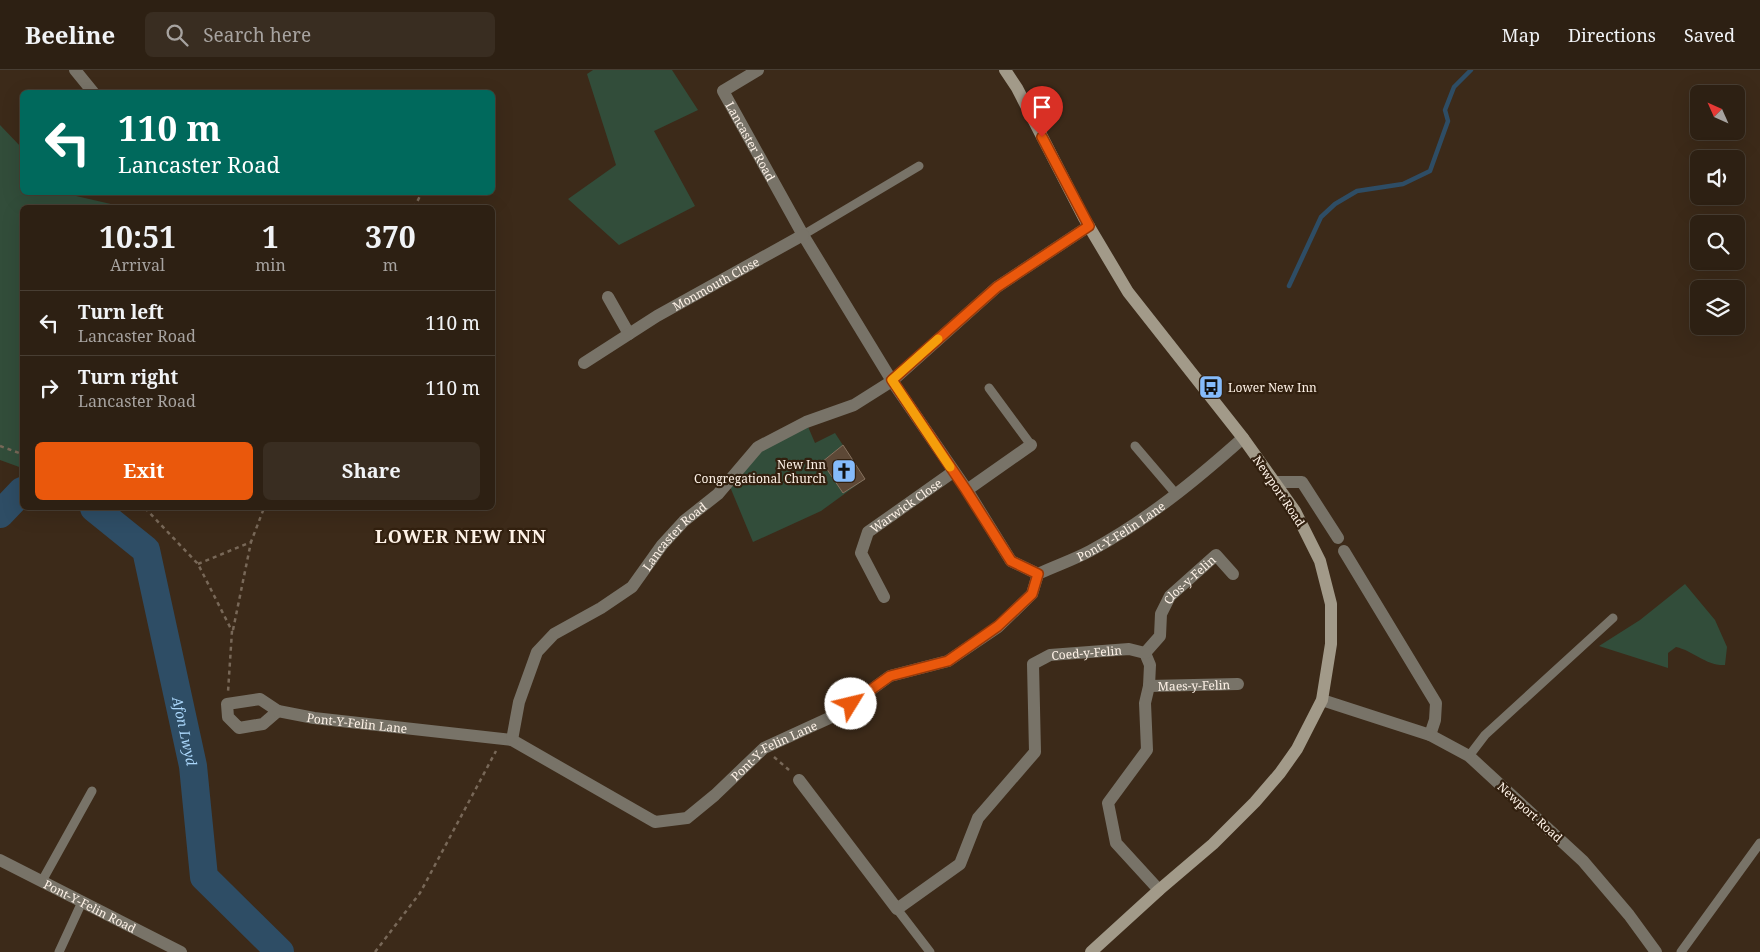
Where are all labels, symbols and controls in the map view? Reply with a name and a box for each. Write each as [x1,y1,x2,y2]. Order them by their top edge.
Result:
search box [145,12,495,57]
text: Beeline [25,18,115,51]
icon: search [163,21,191,49]
text: Search here [203,22,311,48]
text: Map [1502,23,1540,47]
text: Directions [1568,23,1656,47]
text: Saved [1684,23,1735,47]
north arrow [1690,85,1745,140]
map controls [1690,85,1745,335]
pin [1021,86,1063,137]
icon: arrive [1028,93,1056,121]
street label: Lancaster Road [722,98,780,184]
text: 110 m [118,104,221,151]
icon: left [35,110,100,175]
text: Lancaster Road [118,149,280,179]
button: sound [1690,150,1745,205]
button: search [1690,215,1745,270]
text: 10:51 [99,216,176,257]
text: 1 [262,216,279,257]
text: 370 [365,216,416,257]
street label: Monmouth Close [669,253,762,314]
text: Arrival [110,254,165,276]
text: min [255,254,286,276]
text: m [383,254,398,276]
button: layers [1690,280,1745,335]
text: Turn left [78,299,164,325]
icon: left [35,309,63,337]
text: 110 m [425,310,480,336]
text: Lancaster Road [78,325,196,347]
text: Turn right [78,364,178,390]
icon: right [35,374,63,402]
bus stop icon: Lower New Inn [1198,374,1224,400]
text: 110 m [425,375,480,401]
place label: Lower New Inn [1228,379,1317,396]
text: Lancaster Road [78,390,196,412]
button: Exit [35,442,253,500]
button: Share [263,442,480,500]
street label: Newport Road [1249,452,1309,530]
place label: New Inn Congregational Church [694,456,826,487]
church icon: New Inn Congregational Church [831,458,857,484]
street label: Warwick Close [866,474,945,537]
street label: Pont-Y-Felin Lane [1074,497,1168,565]
street label: Lancaster Road [638,498,710,574]
district label: LOWER NEW INN [375,524,547,548]
street label: Clos-y-Felin [1159,551,1219,607]
street label: Coed-y-Felin [1051,641,1123,663]
street label: Maes-y-Felin [1158,676,1231,694]
position arrow [824,677,876,729]
water label: Afon Lwyd [168,694,202,768]
street label: Pont-Y-Felin Lane [305,708,408,737]
street label: Pont-Y-Felin Lane [727,716,820,784]
street label: Newport Road [1494,778,1567,846]
street label: Pont-Y-Felin Road [41,875,140,937]

